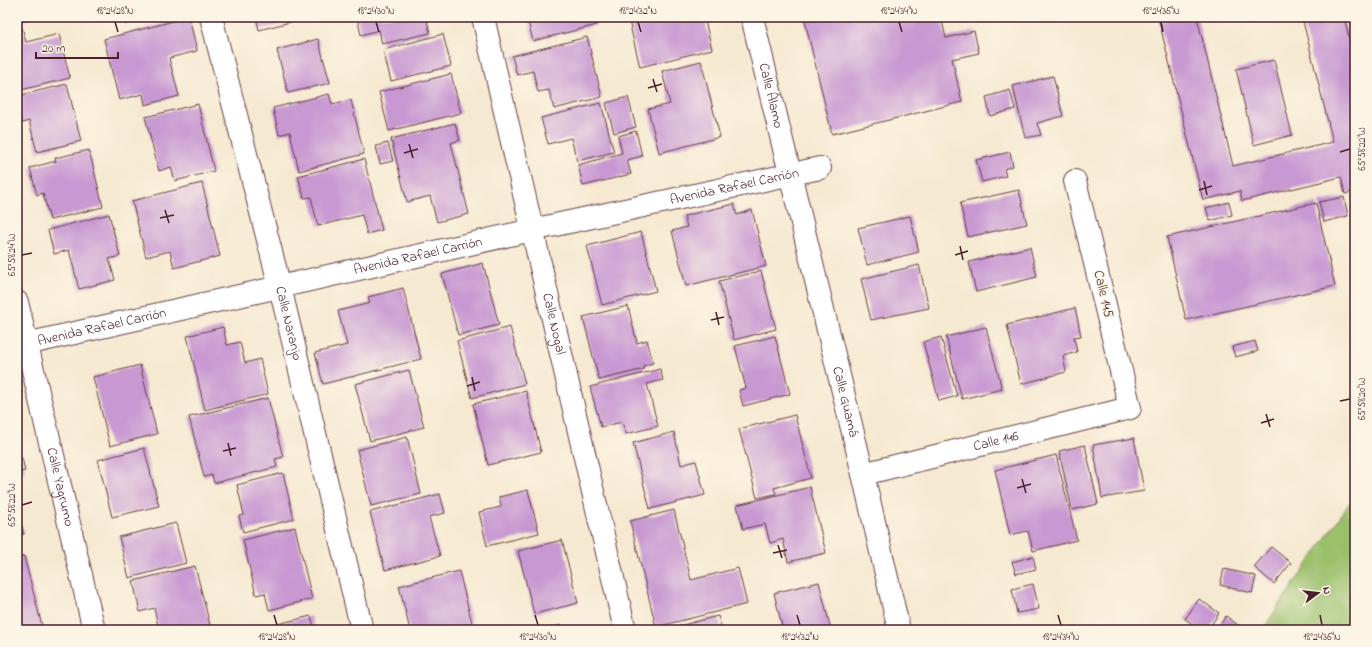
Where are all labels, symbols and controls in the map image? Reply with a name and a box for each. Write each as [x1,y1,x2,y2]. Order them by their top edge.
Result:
text: 18°24'28"N [96,4,134,19]
text: 18°24'30"N [357,4,395,19]
text: 18°24'32"N [619,4,657,19]
text: 18°24'34"N [880,4,918,19]
text: 18°24'36"N [1142,4,1180,19]
scale bar [36,34,118,60]
text: 20 m [42,40,65,58]
street label: Calle Álamo [753,61,789,130]
text: 65°58'22"W [1355,127,1370,171]
street label: Avenida Rafael Carrión [668,162,801,210]
street label: Avenida Rafael Carrión [352,231,484,280]
text: 65°58'24"W [5,234,20,276]
street label: Calle 145 [1087,268,1119,320]
street label: Calle Naranjo [270,284,308,363]
street label: Calle Nogal [537,291,571,357]
street label: Avenida Rafael Carrión [36,302,168,352]
street label: Calle Guamá [827,364,864,439]
text: 65°58'20"W [1355,377,1370,420]
street label: Calle 146 [971,425,1021,457]
street label: Calle Yagrumo [41,445,80,529]
text: 65°58'22"W [5,483,20,527]
north arrow [1298,573,1338,613]
text: N [1318,585,1335,596]
text: 18°24'28"N [258,630,296,645]
text: 18°24'30"N [519,630,557,645]
text: 18°24'32"N [781,630,819,645]
text: 18°24'34"N [1042,630,1080,645]
text: 18°24'36"N [1303,630,1341,645]

